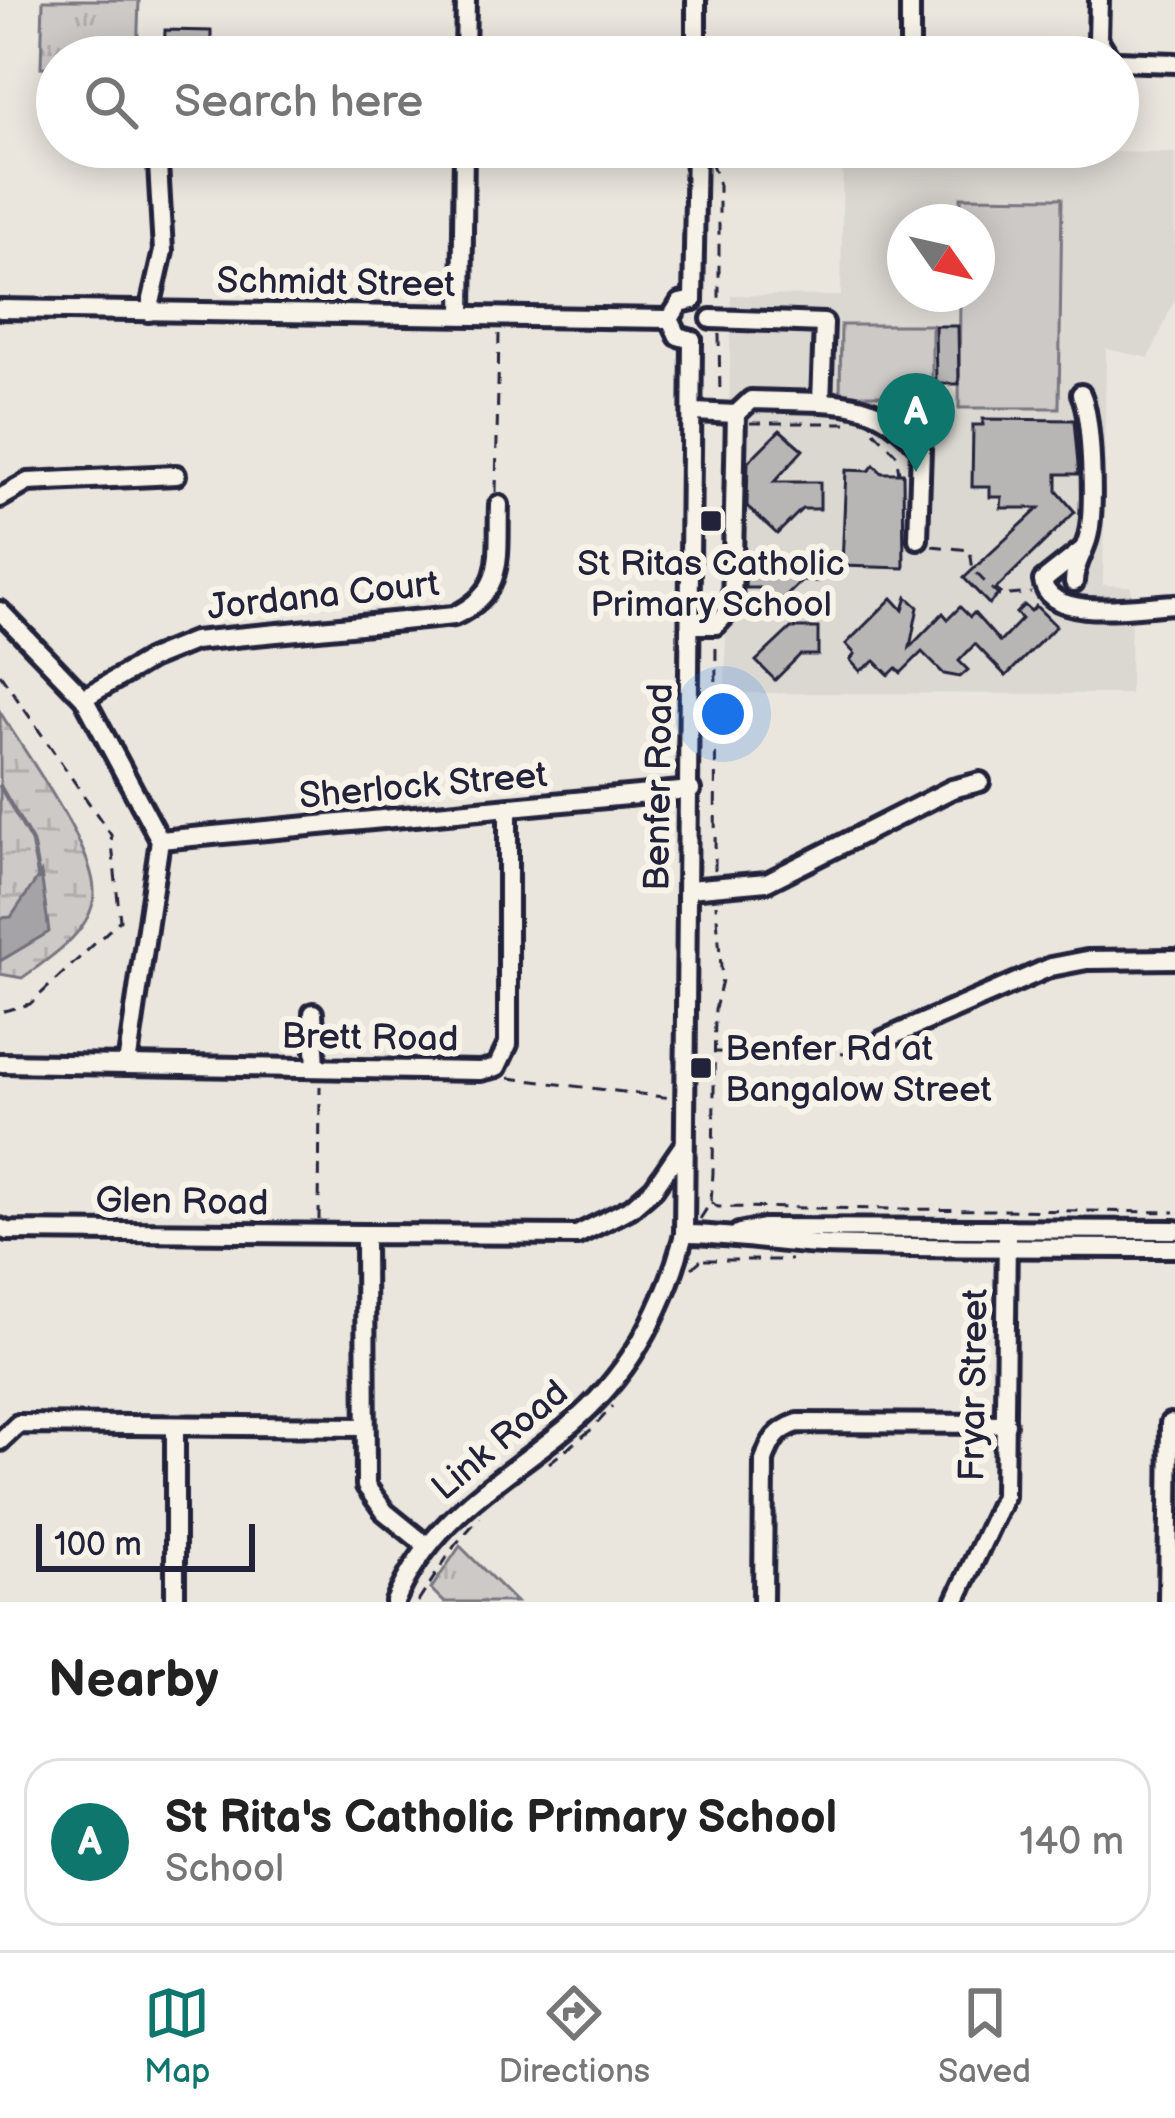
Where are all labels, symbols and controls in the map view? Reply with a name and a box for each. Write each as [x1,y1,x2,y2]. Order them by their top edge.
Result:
search box [36,36,1139,168]
icon: search [78,69,144,135]
text: Search here [174,75,423,130]
north arrow [887,204,995,312]
street label: Schmidt Street [216,260,456,307]
pin: A [877,373,955,472]
marker: St Ritas Catholic Primary School [698,508,724,534]
place label: St Ritas Catholic Primary School [577,543,845,627]
street label: Jordana Court [205,563,441,630]
street label: Benfer Road [636,683,683,891]
your location [693,684,753,744]
street label: Sherlock Street [297,754,549,819]
street label: Brett Road [281,1015,459,1062]
place label: Benfer Rd at Bangalow Street [725,1028,992,1112]
marker: Benfer Rd at Bangalow Street [688,1055,714,1081]
street label: Glen Road [95,1179,269,1226]
street label: Fryar Street [951,1288,998,1482]
street label: Link Road [424,1372,577,1510]
scale bar [36,1518,255,1571]
text: 100 m [54,1525,142,1565]
text: Nearby [48,1650,219,1711]
text: St Rita's Catholic Primary School [165,1791,837,1846]
text: A [78,1819,102,1866]
text: 140 m [1019,1819,1124,1866]
text: School [165,1846,284,1893]
tab: Map [144,1980,210,2092]
tab: Directions [499,1980,650,2092]
tab: Saved [938,1980,1031,2092]

